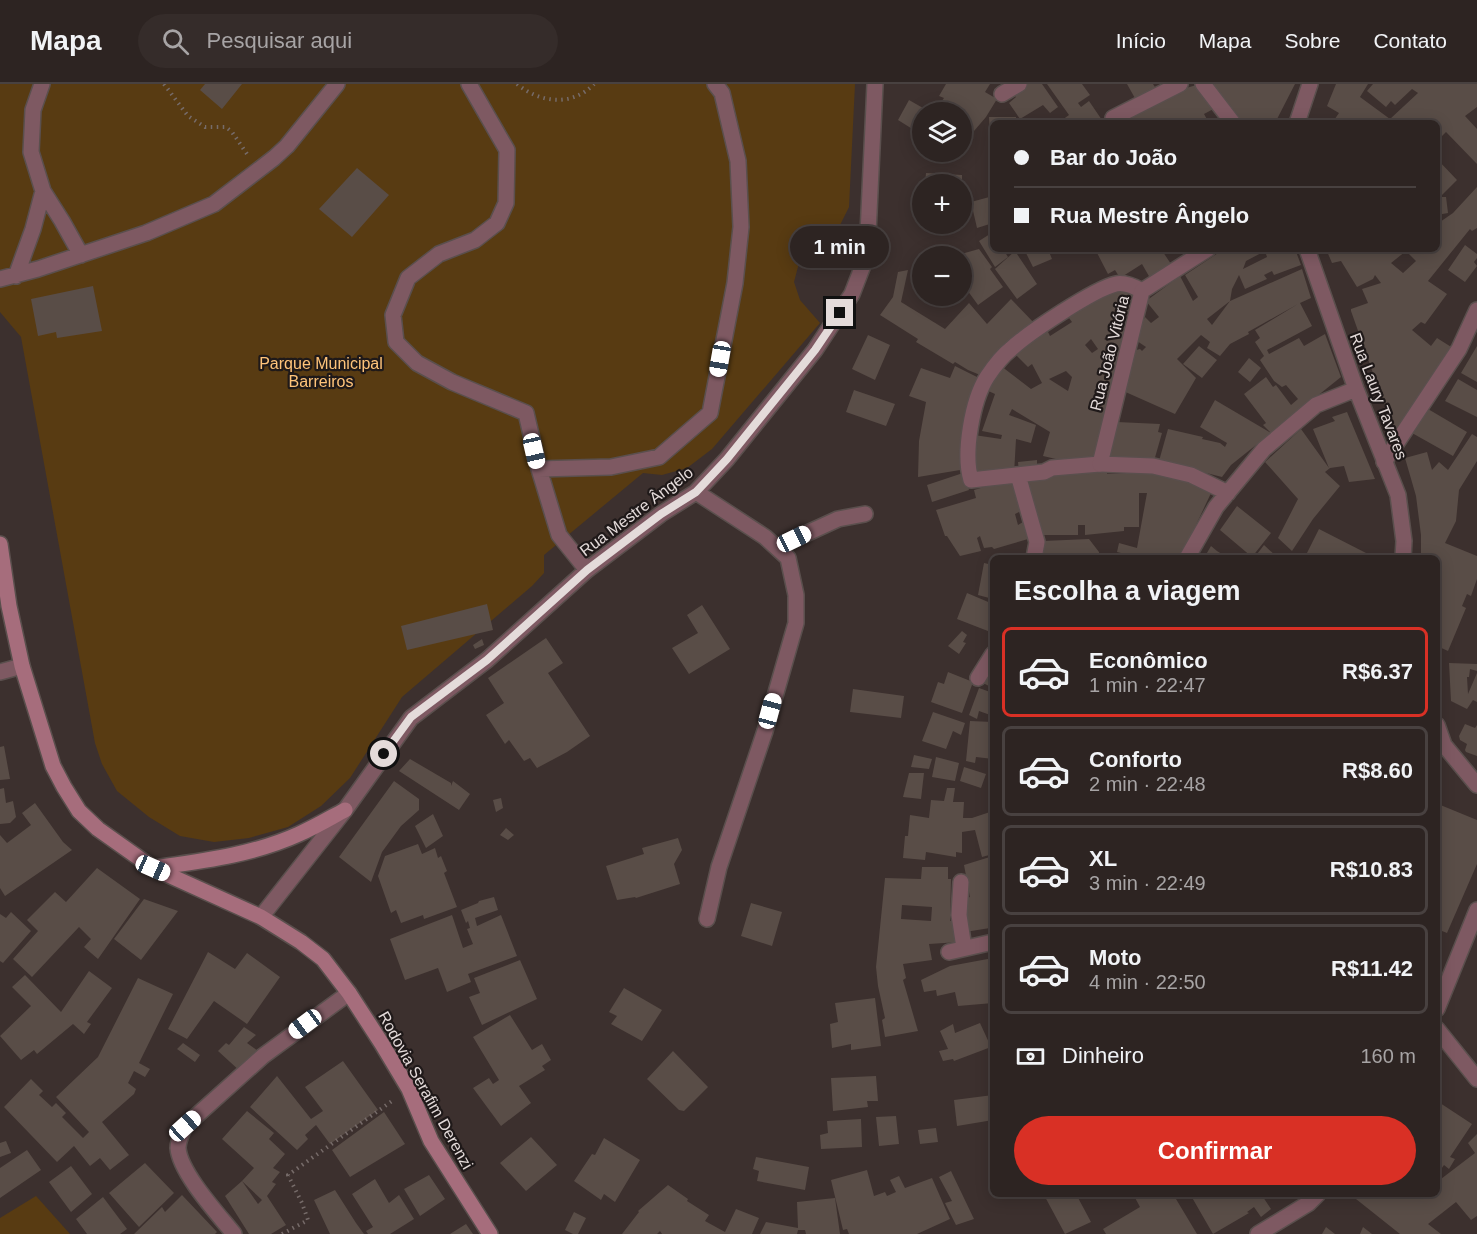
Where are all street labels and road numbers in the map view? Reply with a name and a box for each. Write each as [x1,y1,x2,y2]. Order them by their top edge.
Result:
street label: Rua João Vitória [1087,294,1132,412]
street label: Rua Laury Tavares [1347,331,1410,462]
street label: Rua Mestre Ângelo [576,463,696,559]
street label: Rodovia Serafim Derenzi [375,1008,476,1172]

